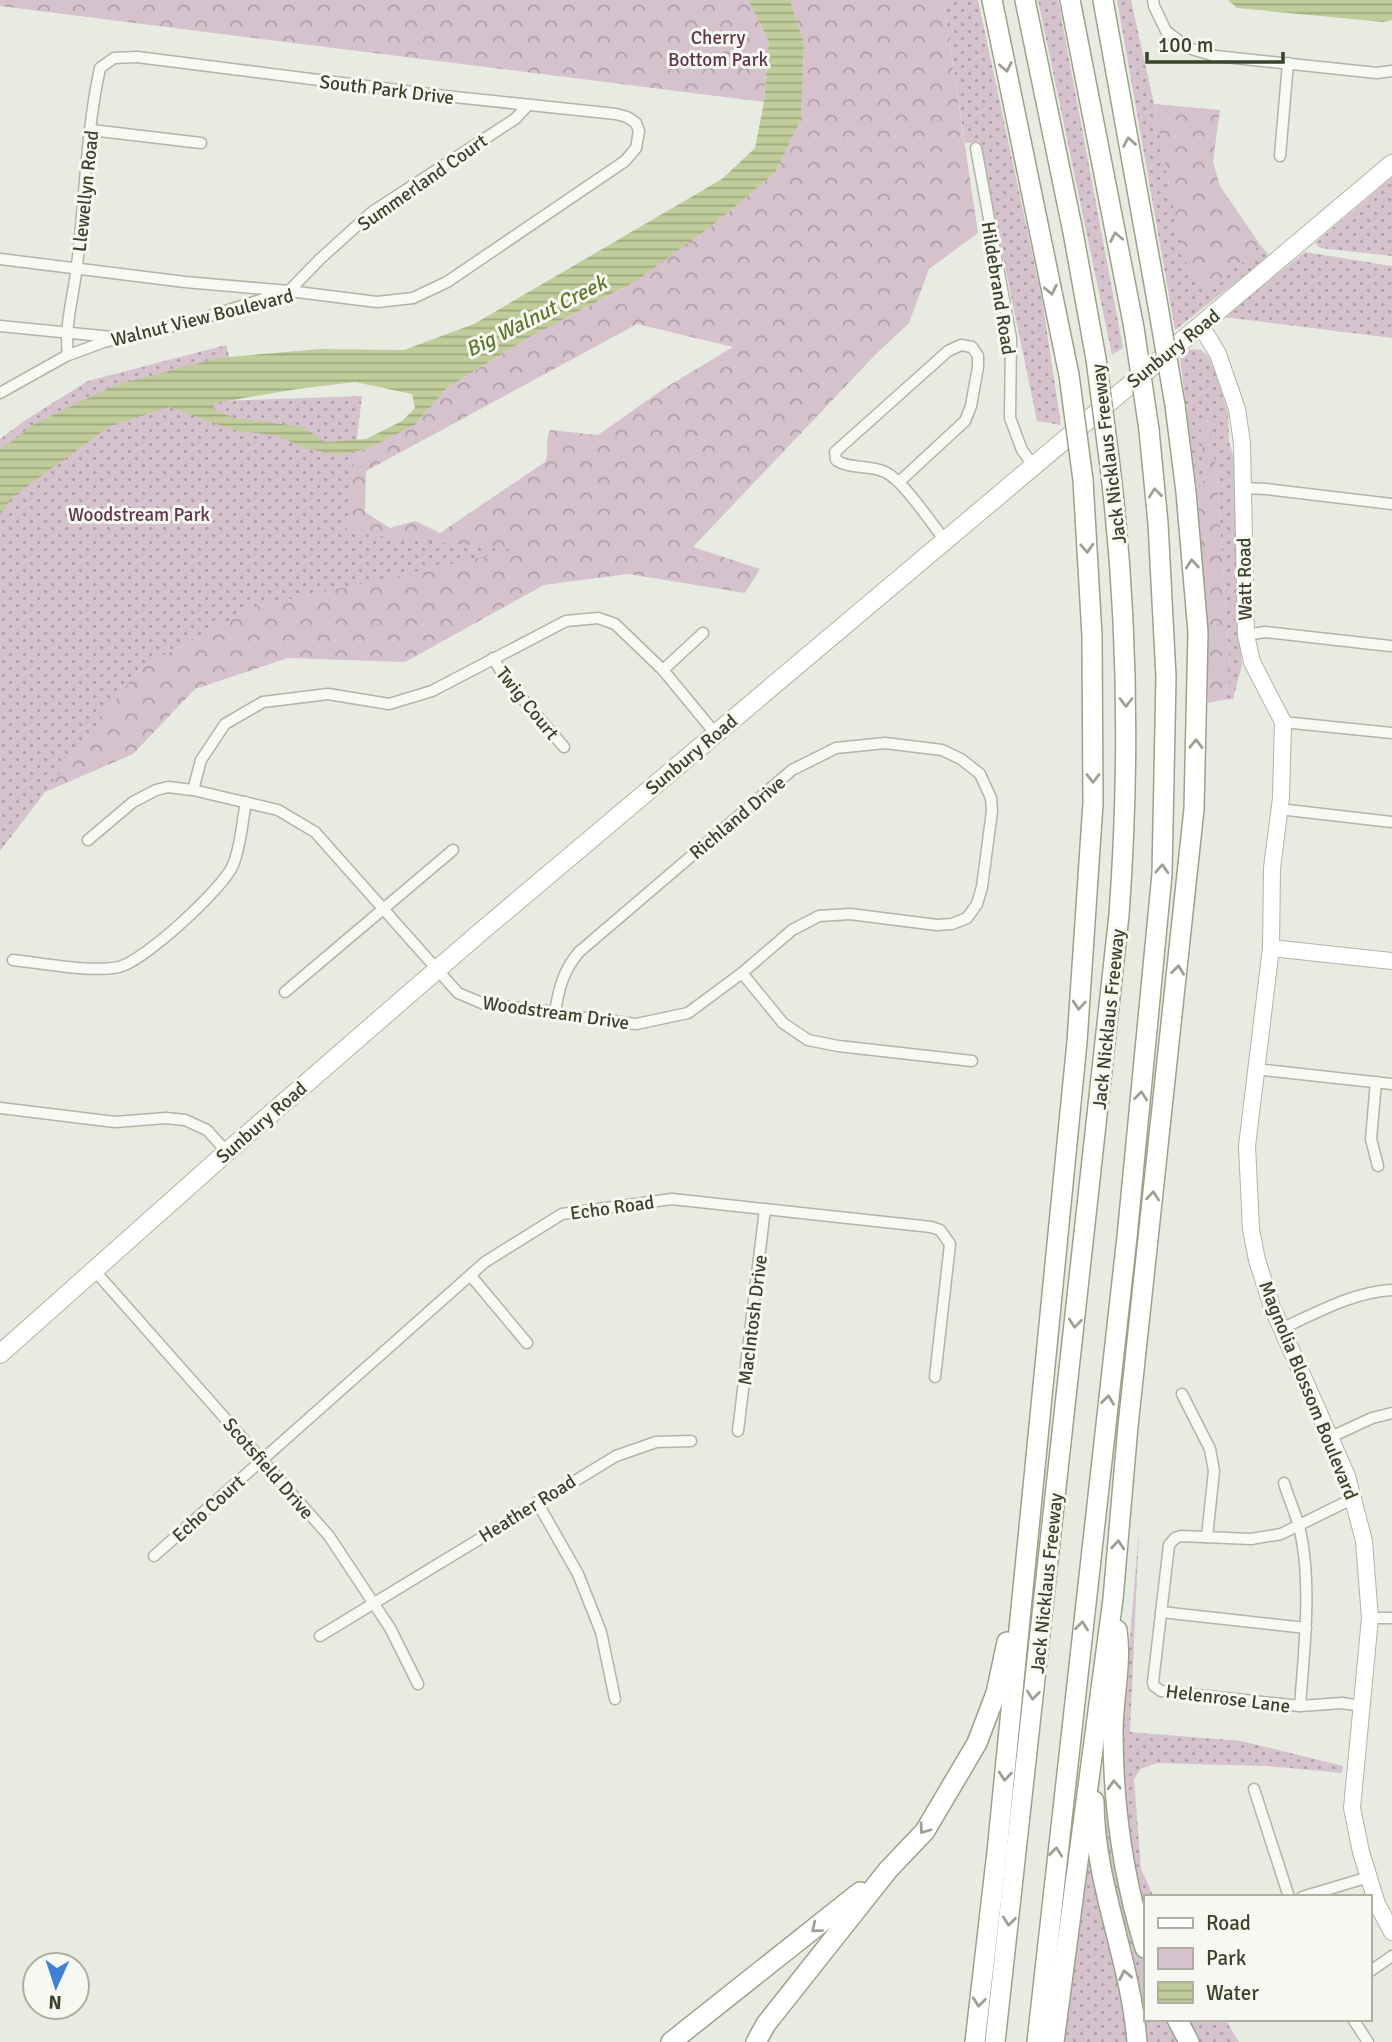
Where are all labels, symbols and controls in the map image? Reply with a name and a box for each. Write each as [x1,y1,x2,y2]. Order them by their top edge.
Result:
scale bar [1147,21,1284,65]
park label: Cherry Bottom Park [668,26,768,72]
text: 100 m [1158,32,1213,58]
one-way arrow [997,61,1012,73]
street label: South Park Drive [318,70,455,110]
street label: Llewellyn Road [68,129,104,253]
street label: Summerland Court [353,129,493,237]
one-way arrow [1122,136,1137,148]
street label: Hildebrand Road [976,220,1020,357]
one-way arrow [1110,231,1125,243]
water label: Big Walnut Creek [461,268,613,363]
street label: Walnut View Boulevard [109,284,296,352]
one-way arrow [1043,284,1058,296]
street label: Sunbury Road [1122,304,1225,394]
street label: Jack Nicklaus Freeway [1086,362,1132,545]
one-way arrow [1148,487,1163,498]
park label: Woodstream Park [68,503,210,527]
street label: Watt Road [1232,537,1258,621]
one-way arrow [1079,543,1094,554]
one-way arrow [1185,558,1200,569]
street label: Twig Court [491,662,564,745]
one-way arrow [1118,698,1134,708]
street label: Sunbury Road [641,709,743,800]
one-way arrow [1188,738,1203,749]
street label: Richland Drive [685,771,791,865]
one-way arrow [1085,773,1101,784]
one-way arrow [1155,864,1170,875]
street label: Jack Nicklaus Freeway [1088,928,1130,1111]
one-way arrow [1171,964,1186,976]
street label: Woodstream Drive [481,991,631,1035]
one-way arrow [1072,1000,1087,1011]
street label: Sunbury Road [211,1077,312,1169]
one-way arrow [1133,1090,1148,1101]
street label: Echo Road [569,1190,656,1226]
one-way arrow [1145,1191,1160,1202]
street label: MacIntosh Drive [733,1253,773,1387]
street label: Magnolia Blossom Boulevard [1253,1277,1363,1503]
one-way arrow [1068,1318,1083,1329]
one-way arrow [1100,1394,1115,1406]
street label: Scotsfield Drive [218,1413,319,1524]
street label: Heather Road [474,1469,581,1548]
street label: Echo Court [167,1470,250,1548]
street label: Jack Nicklaus Freeway [1026,1492,1068,1675]
one-way arrow [1110,1539,1125,1550]
one-way arrow [1074,1620,1089,1631]
street label: Helenrose Lane [1164,1679,1292,1719]
one-way arrow [1026,1689,1041,1701]
one-way arrow [998,1771,1013,1782]
one-way arrow [1107,1779,1122,1790]
one-way arrow [920,1821,933,1834]
one-way arrow [1049,1846,1064,1858]
legend [1144,1895,1371,2021]
text: Road [1206,1910,1251,1936]
one-way arrow [1002,1916,1017,1927]
one-way arrow [811,1920,824,1932]
text: Park [1206,1945,1247,1971]
north arrow [21,1951,91,2021]
one-way arrow [1119,1969,1134,1981]
text: Water [1206,1980,1259,2006]
text: N [48,1990,62,2014]
one-way arrow [972,1996,987,2008]

